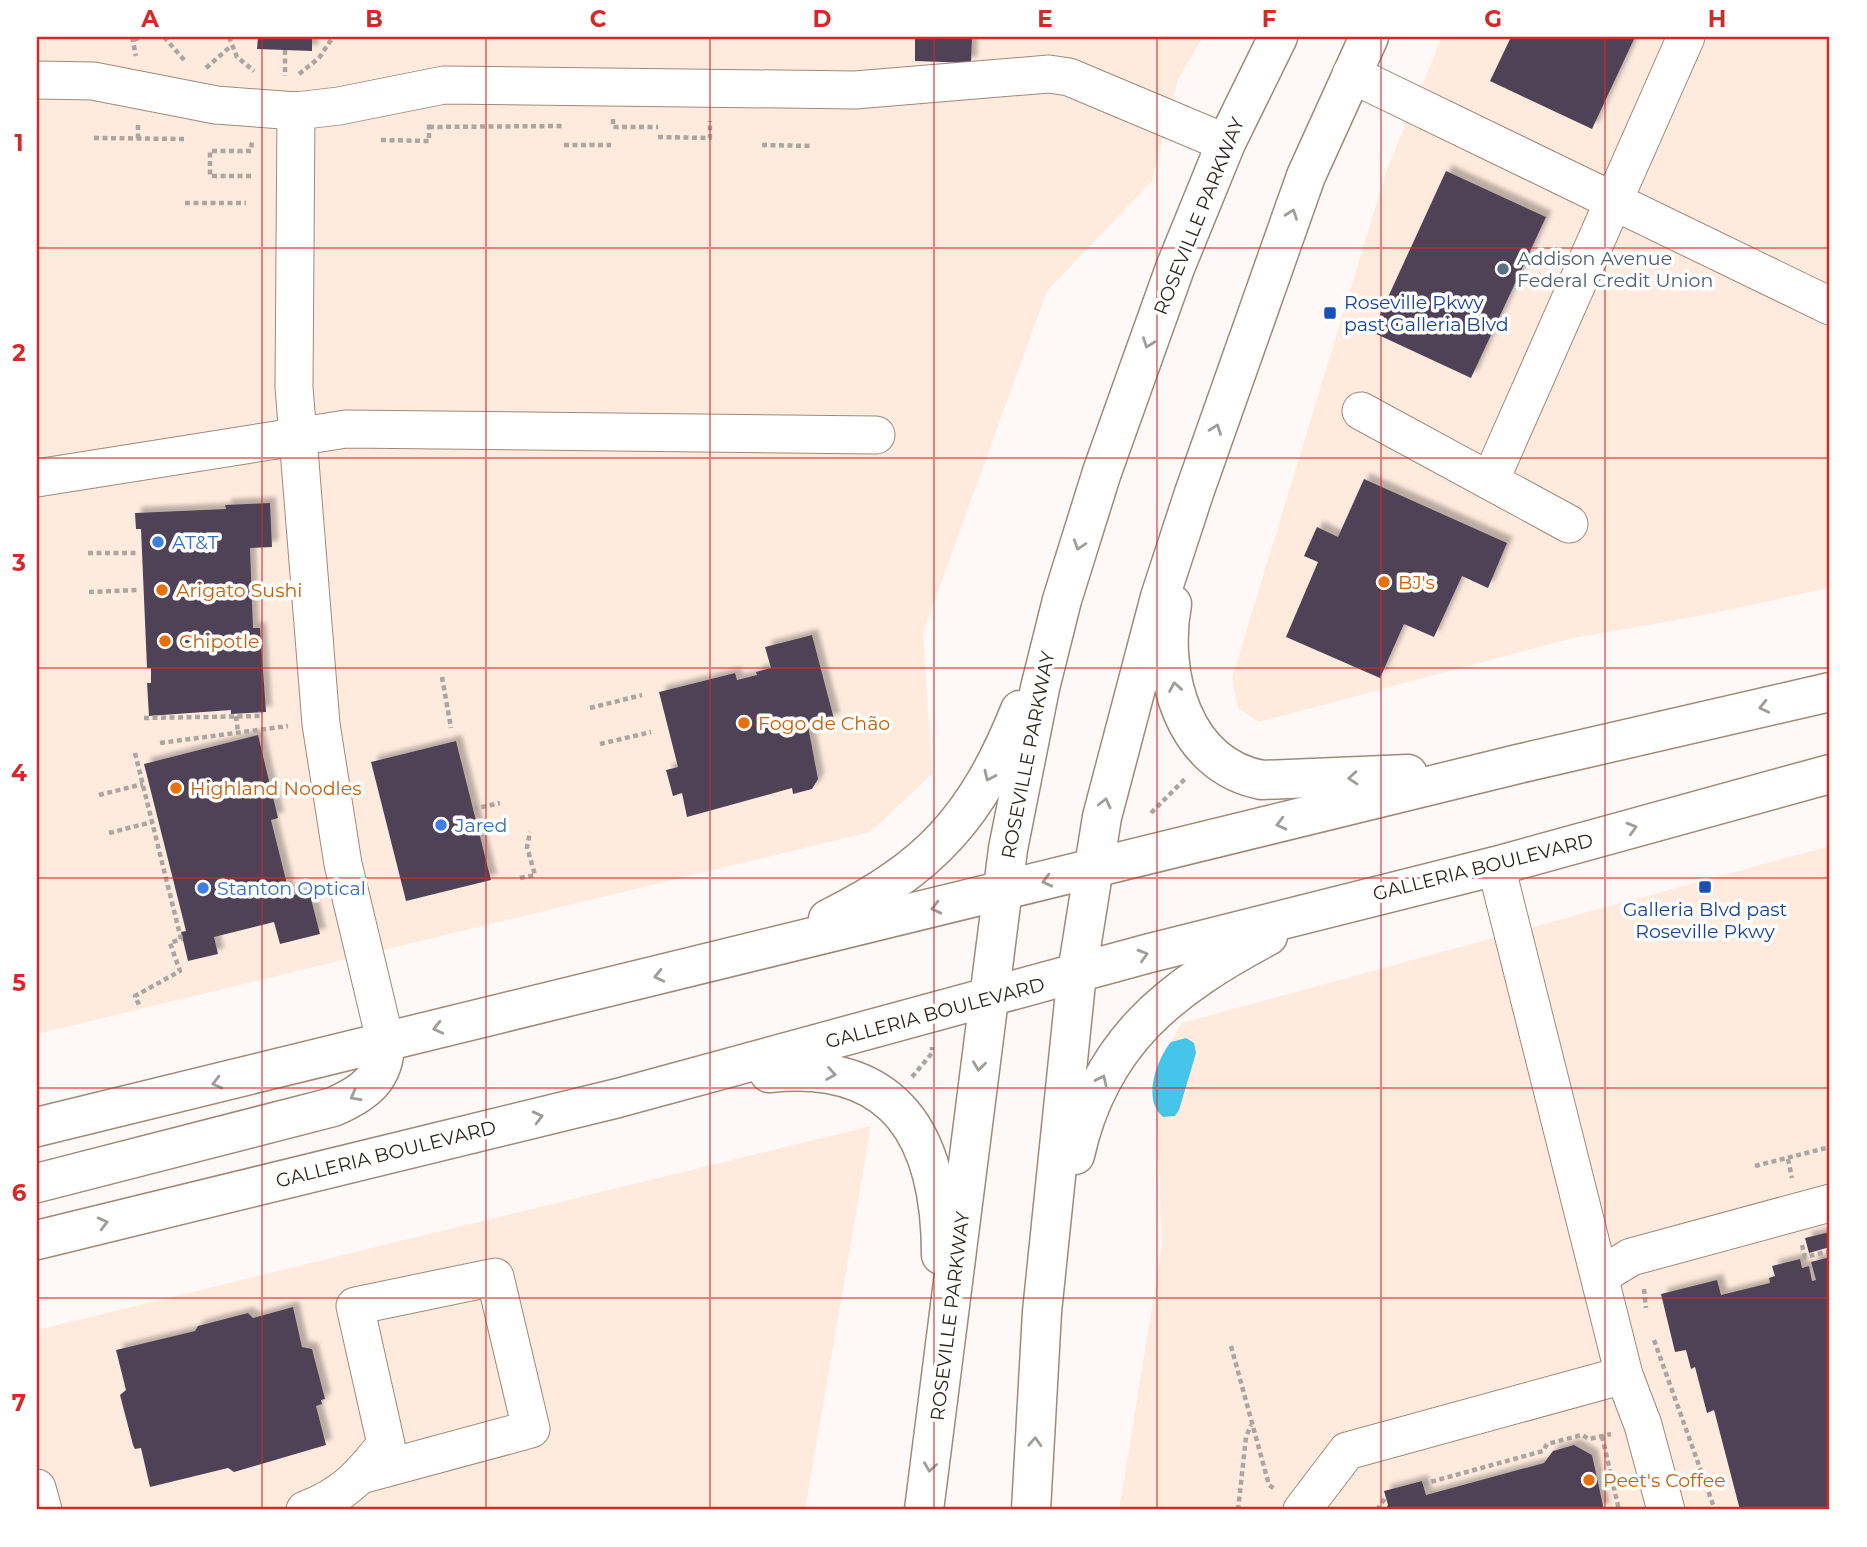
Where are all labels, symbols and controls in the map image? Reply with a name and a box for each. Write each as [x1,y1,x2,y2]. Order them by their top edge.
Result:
text: A [140,5,159,33]
text: B [365,5,383,33]
text: C [590,5,607,33]
text: D [813,5,832,33]
text: E [1037,5,1053,33]
text: F [1262,5,1277,33]
text: G [1484,5,1502,33]
text: H [1708,5,1726,33]
street label: ROSEVILLE PARKWAY [1149,113,1249,318]
text: 1 [14,129,24,157]
one-way arrow [1284,209,1298,221]
place label: Addison Avenue Federal Credit Union [1517,247,1713,292]
marker: Addison Avenue Federal Credit Union [1495,261,1511,277]
place label: Roseville Pkwy past Galleria Blvd [1344,291,1509,336]
marker: Roseville Pkwy past Galleria Blvd [1322,305,1338,321]
one-way arrow [1142,337,1156,349]
text: 2 [12,339,26,367]
one-way arrow [1208,423,1222,435]
place label: AT&T [172,531,218,554]
marker: AT&T [150,534,166,550]
one-way arrow [1073,539,1087,551]
text: 3 [11,549,26,577]
place label: BJ's [1398,571,1435,594]
marker: BJ's [1376,574,1392,590]
place label: Arigato Sushi [176,579,302,602]
marker: Arigato Sushi [154,582,170,598]
place label: Chipotle [179,630,260,653]
marker: Chipotle [157,633,173,649]
street label: ROSEVILLE PARKWAY [997,648,1060,861]
one-way arrow [1168,681,1183,693]
one-way arrow [1758,699,1770,714]
place label: Fogo de Chão [758,712,890,735]
marker: Fogo de Chão [736,715,752,731]
text: 4 [11,759,27,787]
one-way arrow [983,769,997,781]
one-way arrow [1347,770,1358,785]
place label: Highland Noodles [190,777,361,800]
marker: Highland Noodles [168,780,184,796]
one-way arrow [1097,797,1111,809]
place label: Jared [454,814,507,837]
one-way arrow [1275,816,1287,830]
marker: Jared [433,817,449,833]
one-way arrow [1626,822,1638,836]
street label: GALLERIA BOULEVARD [1371,828,1595,906]
one-way arrow [1041,873,1053,887]
place label: Stanton Optical [217,877,366,900]
marker: Galleria Blvd past Roseville Pkwy [1697,879,1713,895]
marker: Stanton Optical [195,880,211,896]
place label: Galleria Blvd past Roseville Pkwy [1623,898,1788,943]
one-way arrow [930,900,942,914]
one-way arrow [1137,948,1149,963]
one-way arrow [653,968,665,982]
text: 5 [12,969,26,997]
street label: GALLERIA BOULEVARD [823,973,1047,1053]
one-way arrow [432,1020,444,1034]
one-way arrow [971,1060,986,1072]
one-way arrow [825,1066,837,1081]
one-way arrow [211,1074,223,1089]
one-way arrow [1094,1075,1108,1088]
one-way arrow [350,1088,363,1101]
one-way arrow [532,1111,544,1125]
street label: GALLERIA BOULEVARD [274,1115,498,1193]
text: 6 [12,1179,27,1207]
street label: ROSEVILLE PARKWAY [926,1209,974,1422]
one-way arrow [97,1217,109,1231]
text: 7 [12,1389,26,1417]
one-way arrow [1027,1436,1042,1447]
one-way arrow [923,1461,938,1473]
place label: Peet's Coffee [1603,1469,1726,1492]
marker: Peet's Coffee [1581,1472,1597,1488]

